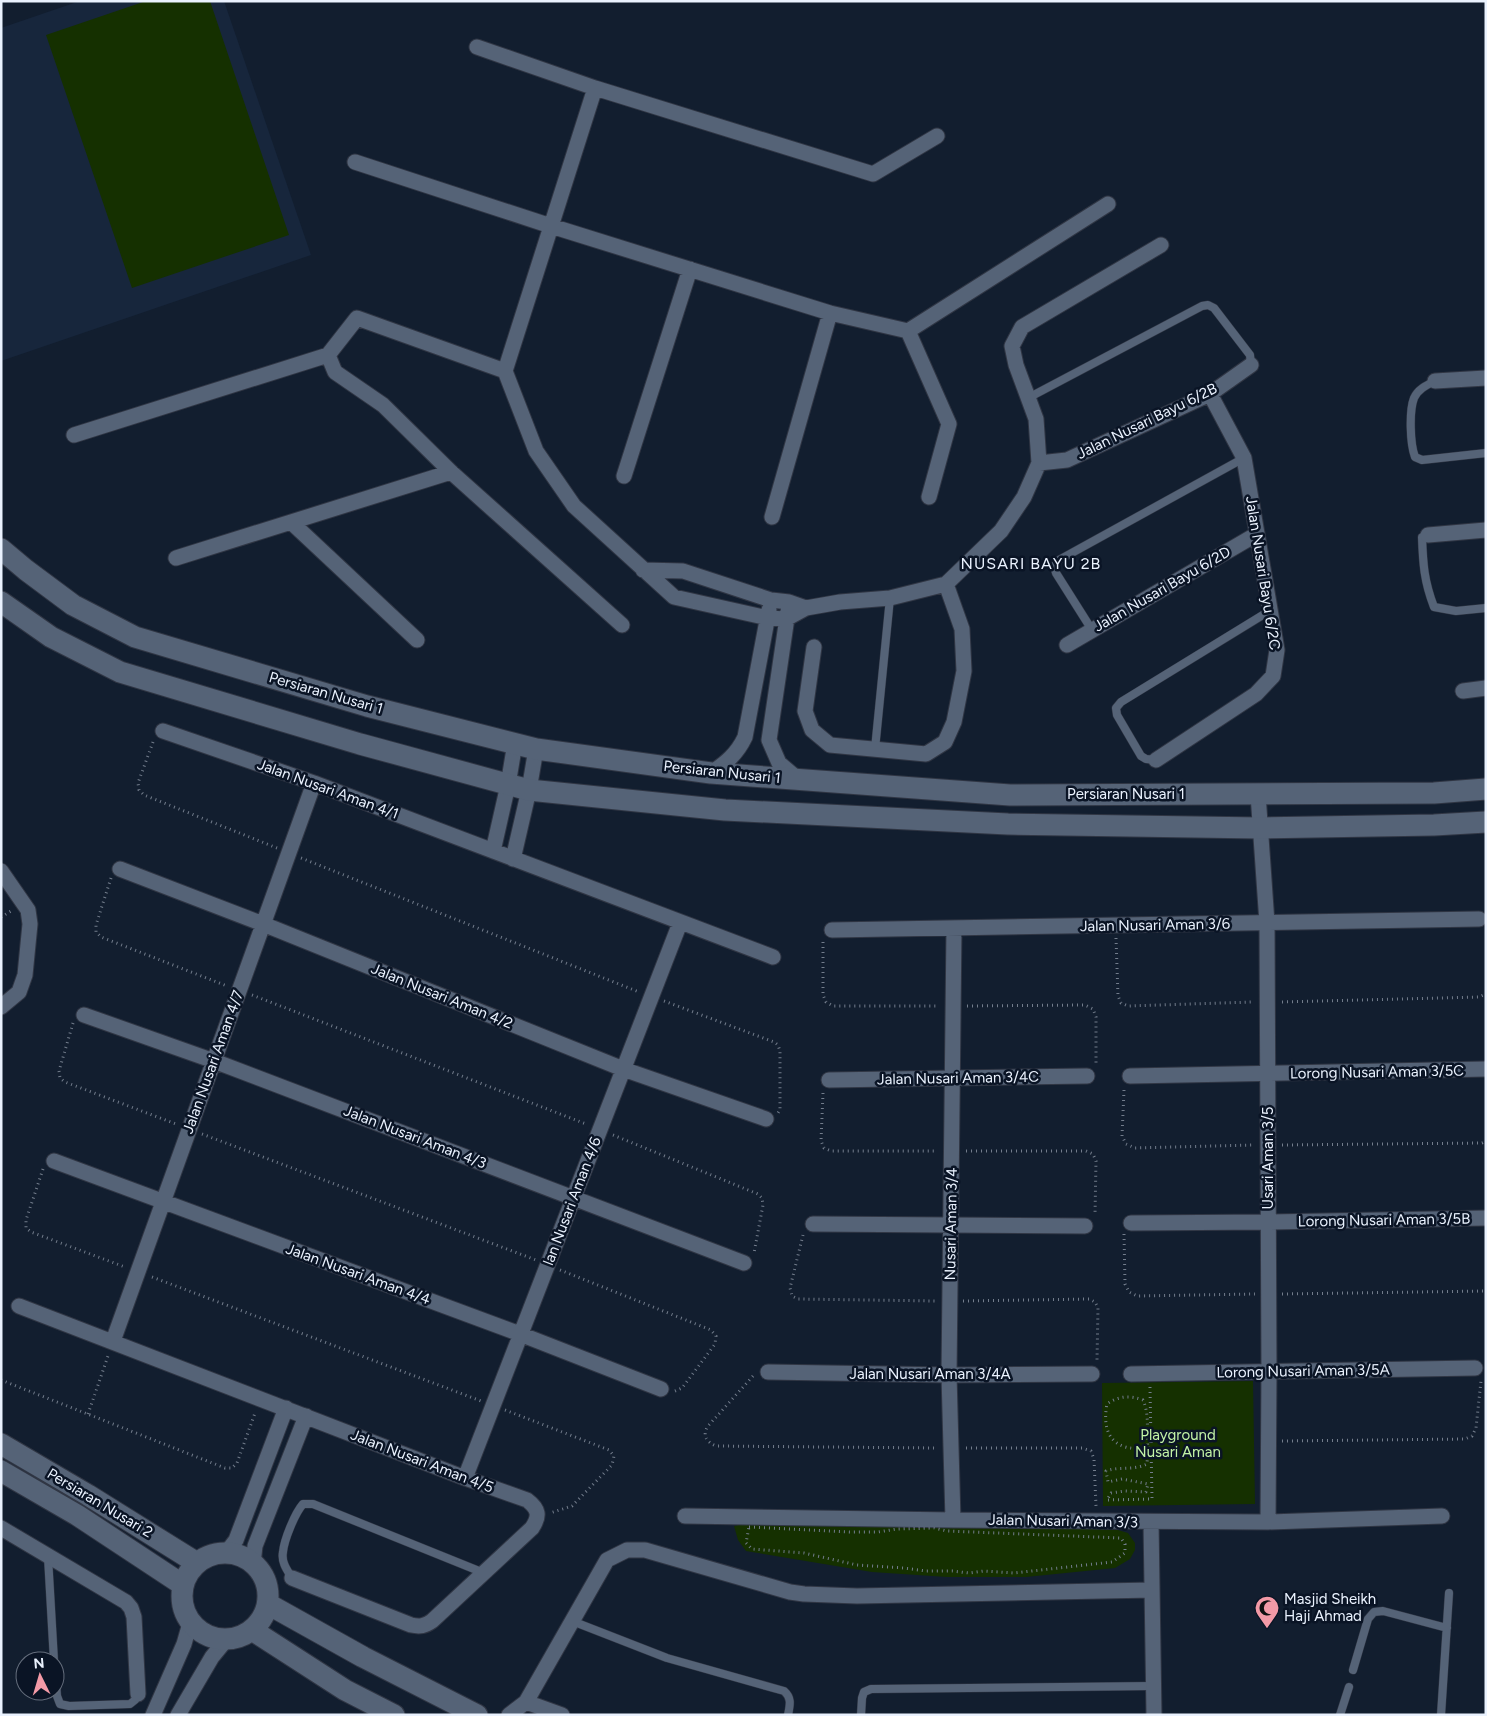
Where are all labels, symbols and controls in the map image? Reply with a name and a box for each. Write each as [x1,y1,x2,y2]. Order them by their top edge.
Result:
street label: Jalan Nusari Bayu 6/2B [1074,379,1220,463]
street label: Jalan Nusari Bayu 6/2C [1242,495,1284,651]
street label: Jalan Nusari Bayu 6/2D [1090,542,1234,636]
district label: NUSARI BAYU 2B [961,554,1101,573]
street label: Persiaran Nusari 1 [267,668,385,718]
street label: Jalan Nusari Aman 4/1 [255,755,401,823]
street label: Persiaran Nusari 1 [662,757,782,787]
street label: Persiaran Nusari 1 [1067,785,1185,803]
street label: Jalan Nusari Aman 3/6 [1080,915,1231,935]
street label: Jalan Nusari Aman 4/2 [368,959,516,1033]
street label: Jalan Nusari Aman 4/7 [179,988,247,1136]
street label: Lorong Nusari Aman 3/5C [1290,1061,1464,1083]
street label: Jalan Nusari Aman 3/4C [877,1068,1039,1088]
street label: Jalan Nusari Aman 4/3 [341,1101,489,1173]
street label: Usari Aman 3/5 [1259,1107,1277,1209]
street label: lan Nusari Aman 4/6 [539,1134,605,1268]
street label: Nusari Aman 3/4 [941,1167,961,1281]
street label: Lorong Nusari Aman 3/5B [1298,1209,1470,1231]
street label: Jalan Nusari Aman 4/4 [283,1239,433,1309]
street label: Lorong Nusari Aman 3/5A [1216,1360,1390,1382]
street label: Jalan Nusari Aman 3/4A [849,1365,1011,1383]
street label: Jalan Nusari Aman 4/5 [348,1425,496,1497]
park label: Playground Nusari Aman [1135,1426,1221,1461]
street label: Persiaran Nusari 2 [44,1464,156,1542]
street label: Jalan Nusari Aman 3/3 [988,1511,1138,1531]
place label: Masjid Sheikh Haji Ahmad [1284,1590,1376,1625]
mosque icon: Masjid Sheikh Haji Ahmad [1254,1595,1280,1629]
north arrow [15,1651,65,1701]
text: N [33,1655,45,1672]

